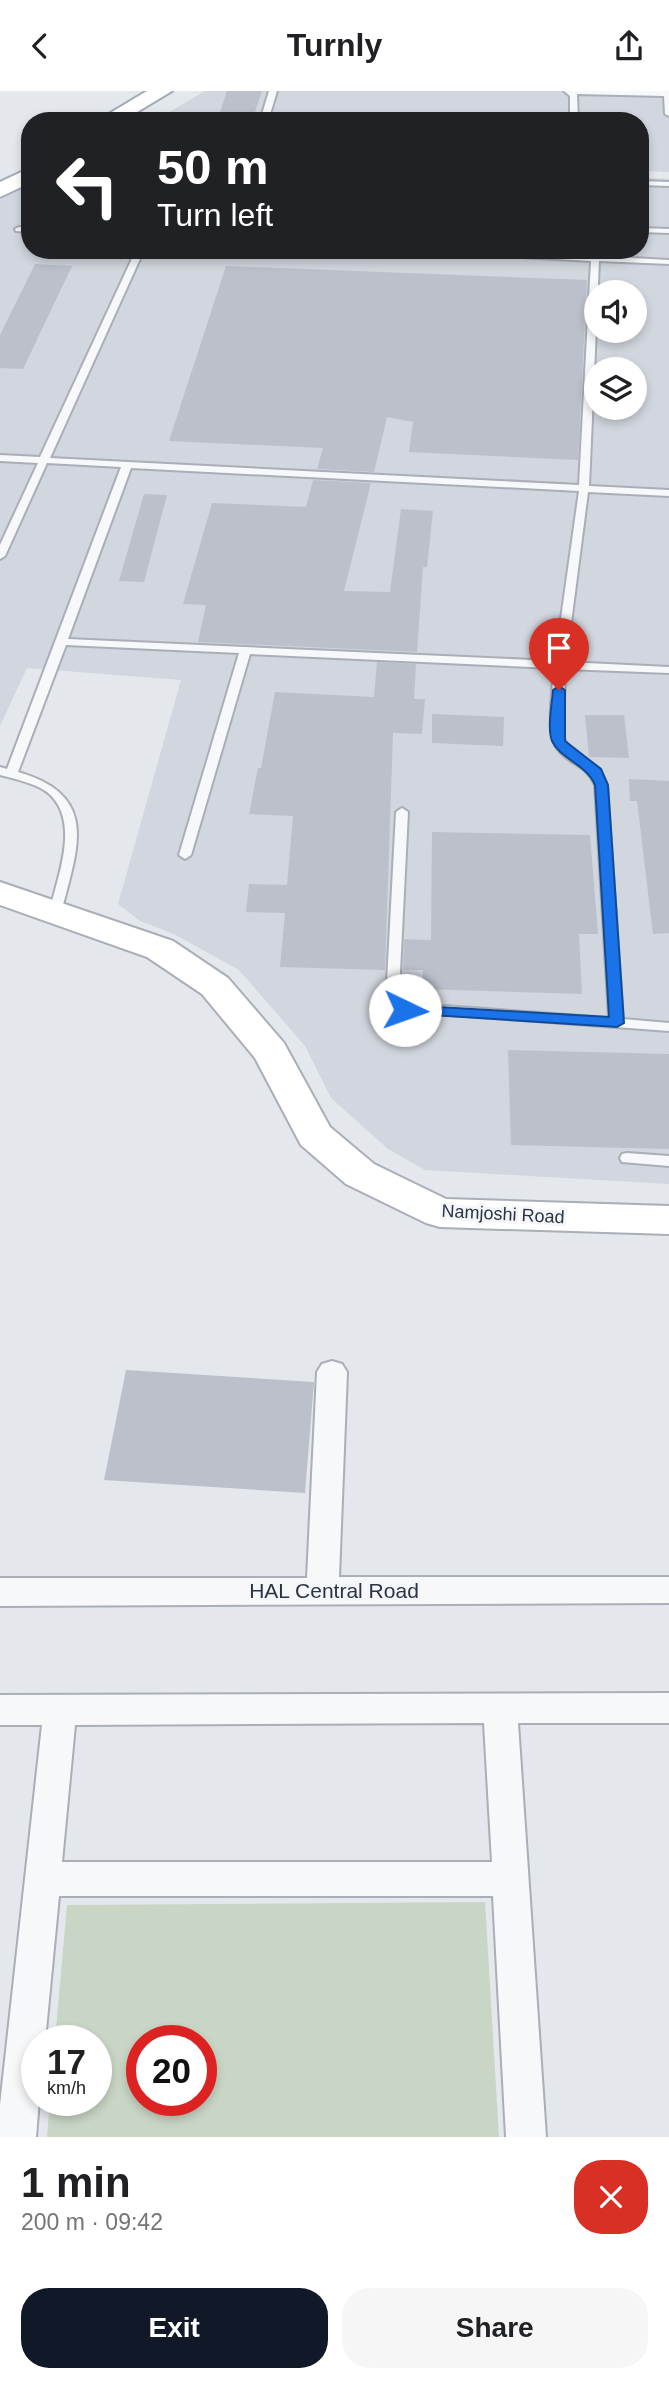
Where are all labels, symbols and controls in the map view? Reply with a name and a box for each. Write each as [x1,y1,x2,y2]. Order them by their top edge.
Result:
icon: back [21,27,59,65]
text: Turnly [287,27,382,63]
icon: share [610,27,648,65]
icon: left [42,140,133,231]
text: 50 m [157,140,269,194]
text: Turn left [157,197,273,233]
map controls [584,280,647,420]
button: sound [584,280,647,343]
button: layers [584,357,647,420]
pin [529,618,589,690]
icon: arrive [540,629,578,667]
position arrow [368,973,442,1047]
street label: Namjoshi Road [441,1201,565,1227]
street label: HAL Central Road [249,1579,419,1602]
speed limit sign: 20 [126,2025,217,2116]
text: 17 [47,2042,86,2081]
text: km/h [47,2078,86,2098]
text: 1 min [21,2159,131,2206]
button: close [574,2160,648,2234]
text: 200 m · 09:42 [21,2209,163,2235]
button: Exit [21,2288,328,2368]
button: Share [342,2288,648,2368]

